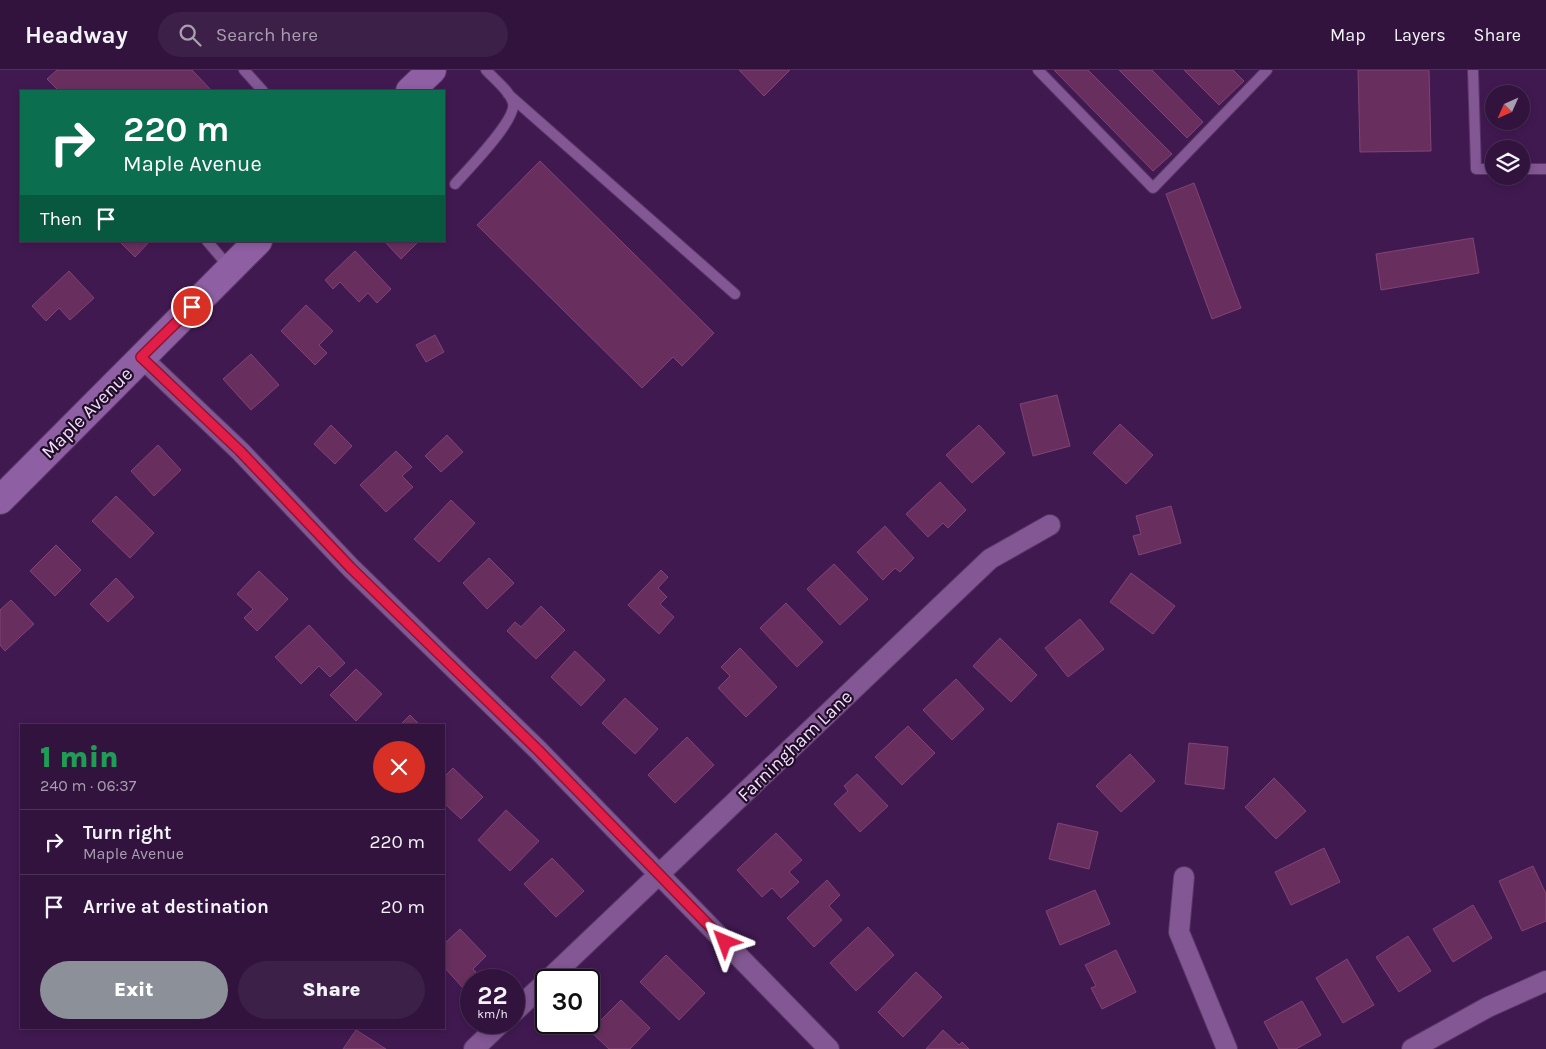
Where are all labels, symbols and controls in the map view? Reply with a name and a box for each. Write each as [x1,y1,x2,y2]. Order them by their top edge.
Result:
search box [158,12,508,57]
text: Headway [25,21,128,49]
icon: search [176,21,204,49]
text: Search here [216,24,318,46]
text: Map [1330,24,1366,46]
text: Layers [1394,24,1446,46]
text: Share [1474,24,1521,46]
north arrow [1485,85,1530,130]
map controls [1485,85,1530,185]
text: 220 m [123,109,230,150]
icon: right [40,110,105,175]
button: layers [1485,140,1530,185]
text: Maple Avenue [123,151,262,177]
icon: arrive [92,205,120,233]
text: Then [40,208,82,230]
pin [171,286,213,328]
icon: arrive [178,293,206,321]
street label: Maple Avenue [37,363,137,463]
street label: Farningham Lane [733,686,857,806]
text: 1 min [40,739,119,775]
button: close [373,741,425,793]
text: 240 m · 06:37 [40,776,136,795]
text: Turn right [83,822,172,844]
icon: right [40,828,68,856]
text: 220 m [369,831,425,853]
text: Maple Avenue [83,844,184,863]
icon: arrive [40,893,68,921]
text: Arrive at destination [83,896,269,918]
text: 20 m [380,896,425,918]
position arrow [698,915,750,967]
button: Exit [40,961,228,1019]
button: Share [238,961,425,1019]
speed limit sign: 30 [535,969,600,1034]
text: 22 [477,981,508,1010]
text: km/h [477,1007,508,1021]

